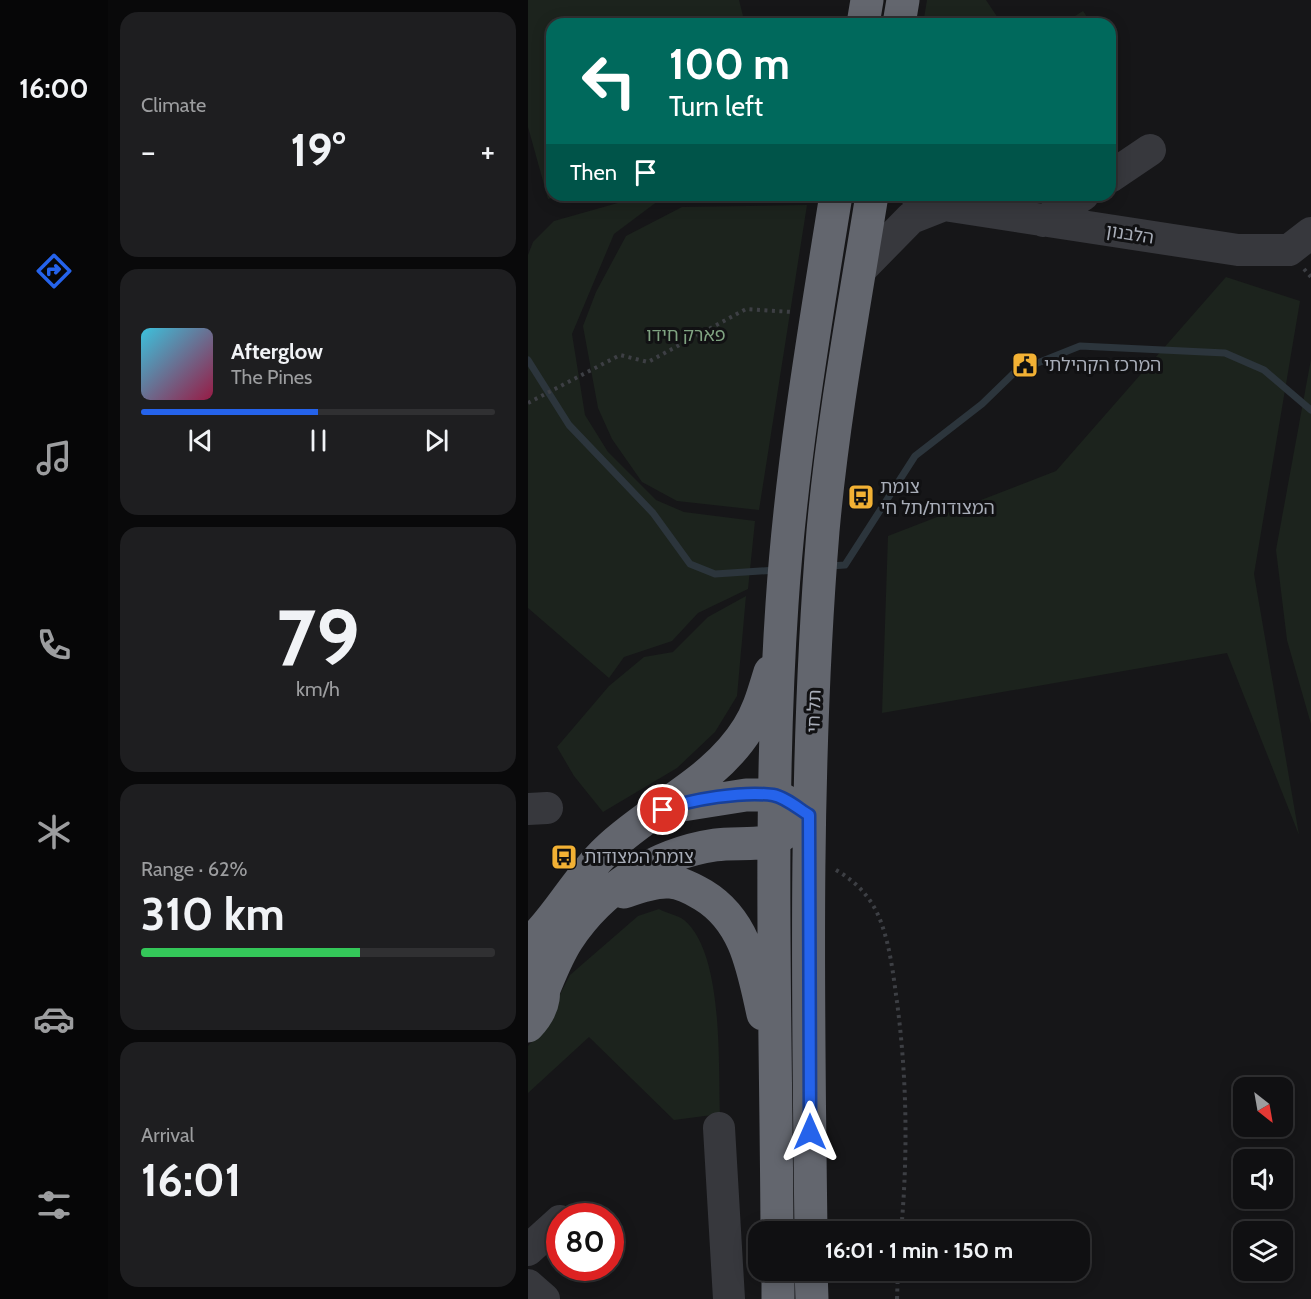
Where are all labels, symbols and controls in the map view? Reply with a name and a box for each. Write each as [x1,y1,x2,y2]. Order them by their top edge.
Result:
text: 100 m [669,38,790,90]
icon: left [570,42,648,120]
text: 16:00 [19,72,89,105]
text: Turn left [669,90,763,123]
text: Climate [141,93,206,117]
text: 19° [291,123,345,177]
text: − [141,131,156,171]
text: + [480,131,495,171]
icon: arrive [629,156,662,189]
text: Then [570,159,617,186]
street label: הלבנון [1104,219,1156,249]
icon: directions [33,250,75,292]
park label: פארק חידו [646,324,726,346]
text: Afterglow [231,338,323,365]
public building icon: המרכז הקהילתי [1010,350,1040,380]
place label: המרכז הקהילתי [1044,354,1161,376]
text: The Pines [231,365,312,389]
icon: previous [184,424,217,457]
icon: pause [302,424,335,457]
icon: next [420,424,453,457]
icon: music [33,437,75,479]
place label: צומת המצודות/תל חי [880,476,995,519]
bus stop icon: צומת המצודות/תל חי [846,482,876,512]
text: 79 [276,590,360,685]
icon: phone [33,624,75,666]
text: km/h [296,677,340,701]
street label: תל חי [802,689,826,733]
pin [637,784,688,835]
icon: arrive [646,793,679,826]
icon: climate [33,811,75,853]
bus stop icon: צומת המצודות [549,842,579,872]
place label: צומת המצודות [584,846,694,868]
text: Range · 62% [141,857,248,881]
text: 310 km [141,887,285,941]
icon: car [33,998,75,1040]
north arrow [1233,1077,1293,1137]
map controls [1233,1077,1293,1281]
position arrow [778,1100,842,1164]
text: Arrival [141,1123,194,1147]
button: sound [1233,1149,1293,1209]
text: 16:01 [141,1153,241,1207]
icon: filters [33,1184,75,1226]
speed limit sign: 80 [546,1203,624,1281]
button: layers [1233,1221,1293,1281]
text: 16:01 · 1 min · 150 m [825,1237,1013,1264]

